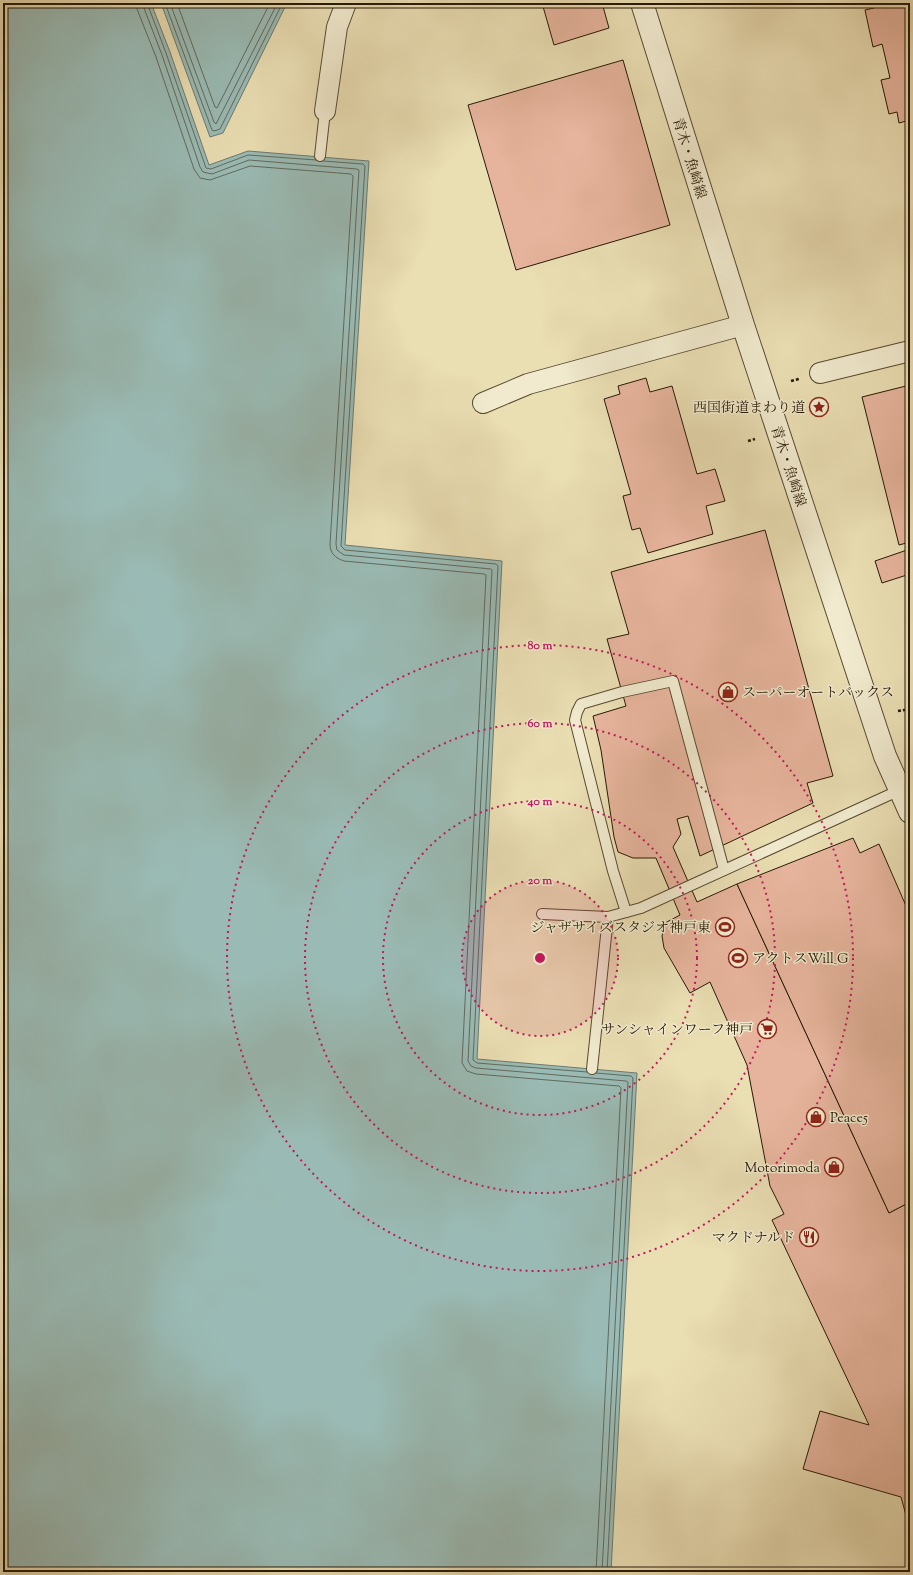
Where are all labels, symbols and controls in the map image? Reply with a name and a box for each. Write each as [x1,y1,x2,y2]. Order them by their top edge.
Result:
street label: 青木・魚崎線 [666,115,710,202]
place icon: 西国街道まわり道 [808,396,830,418]
place label: 西国街道まわり道 [693,399,805,419]
street label: 青木・魚崎線 [765,424,810,510]
text: 80 m [528,637,552,655]
shop icon: スーパーオートバックス [717,681,739,703]
place label: スーパーオートバックス [742,684,894,704]
text: 60 m [528,715,552,733]
text: 40 m [527,793,552,811]
text: 20 m [528,872,552,890]
sports icon: ジャザサイズスタジオ神戸東 [714,916,736,938]
place label: ジャザサイズスタジオ神戸東 [530,919,711,939]
sports icon: アクトスWill_G [727,947,749,969]
place label: アクトスWill_G [752,950,849,970]
centre of rings [533,951,547,965]
supermarket icon: サンシャインワーフ神戸 [756,1018,778,1040]
place label: サンシャインワーフ神戸 [601,1021,753,1041]
shop icon: Peace5 [805,1106,827,1128]
place label: Peace5 [830,1109,868,1129]
shop icon: Motorimoda [823,1156,845,1178]
place label: Motorimoda [745,1159,821,1179]
restaurant icon: マクドナルド [798,1226,820,1248]
place label: マクドナルド [712,1229,795,1249]

